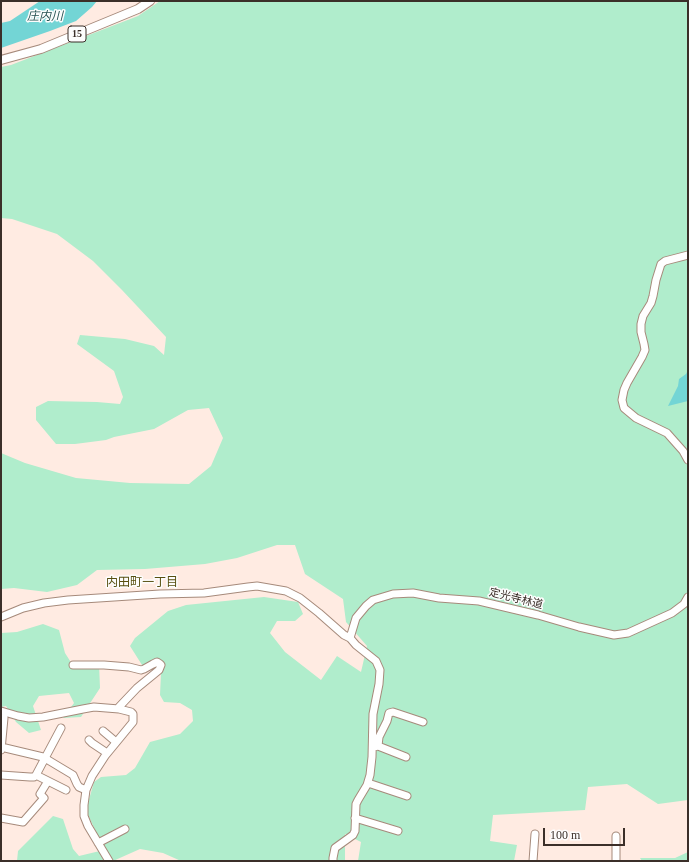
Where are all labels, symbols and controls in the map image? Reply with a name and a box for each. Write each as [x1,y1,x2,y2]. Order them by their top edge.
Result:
water label: 庄内川 [27,10,63,24]
road number: 15 [68,26,86,42]
district label: 内田町一丁目 [106,576,178,590]
street label: 定光寺林道 [488,586,544,612]
scale bar [545,820,627,846]
text: 100 m [550,828,580,842]

